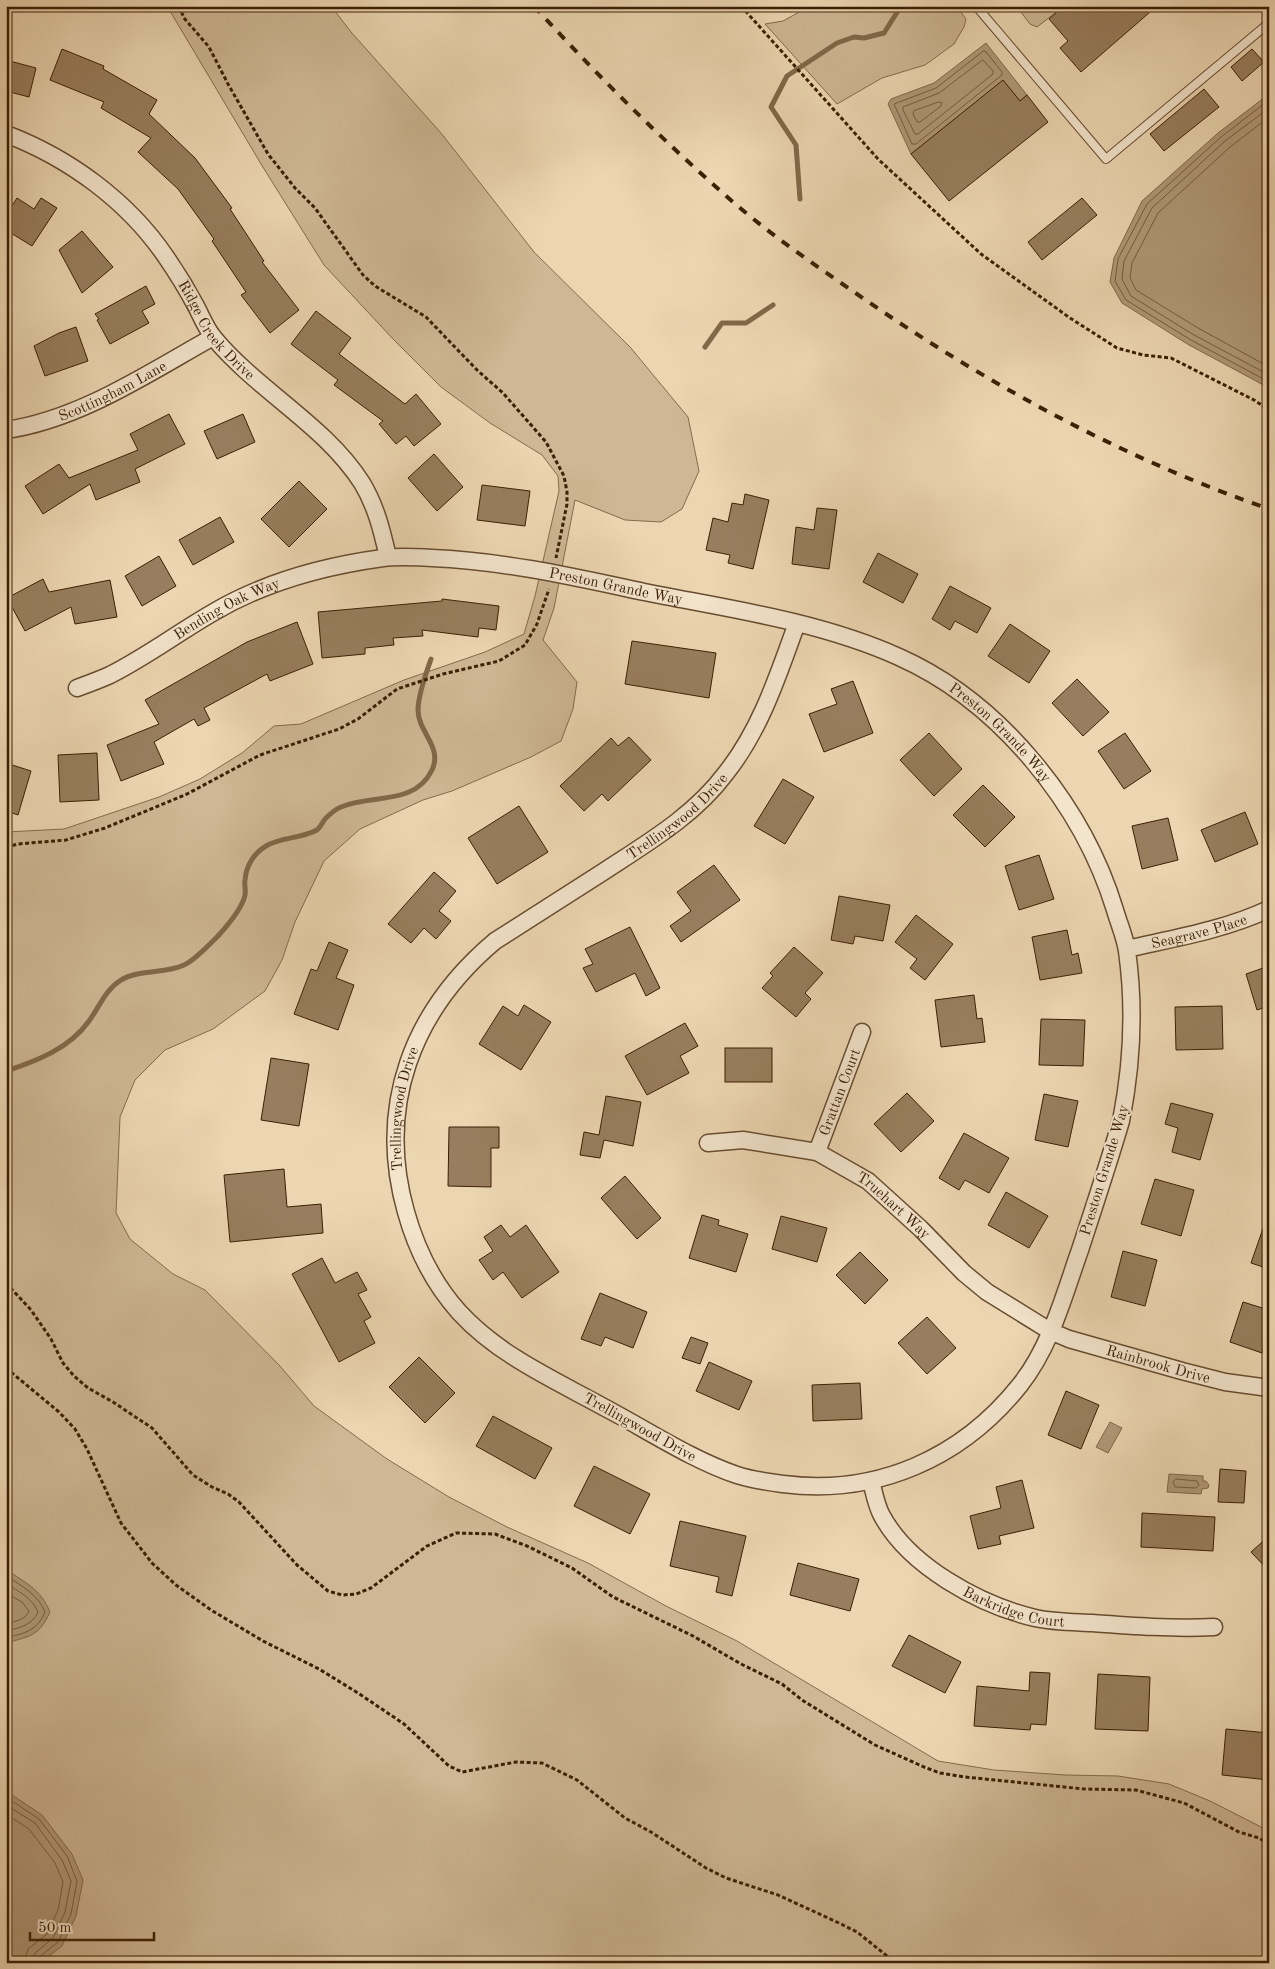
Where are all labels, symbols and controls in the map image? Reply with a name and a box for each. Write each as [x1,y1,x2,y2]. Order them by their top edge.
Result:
street label: Ridge Creek Drive [174,278,257,384]
street label: Scottingham Lane [57,359,170,425]
street label: Preston Grande Way [548,566,684,608]
street label: Bending Oak Way [172,576,282,644]
street label: Preston Grande Way [946,681,1053,786]
street label: Trellingwood Drive [625,771,731,863]
street label: Seagrave Place [1150,913,1249,952]
street label: Trellingwood Drive [390,1045,422,1172]
street label: Grattan Court [818,1047,864,1138]
street label: Preston Grande Way [1078,1103,1133,1238]
street label: Truehart Way [854,1170,932,1243]
street label: Rainbrook Drive [1104,1344,1211,1387]
street label: Trellingwood Drive [581,1391,698,1465]
street label: Barkridge Court [960,1585,1065,1631]
scale bar [30,1909,154,1941]
text: 50 m [38,1921,72,1936]

